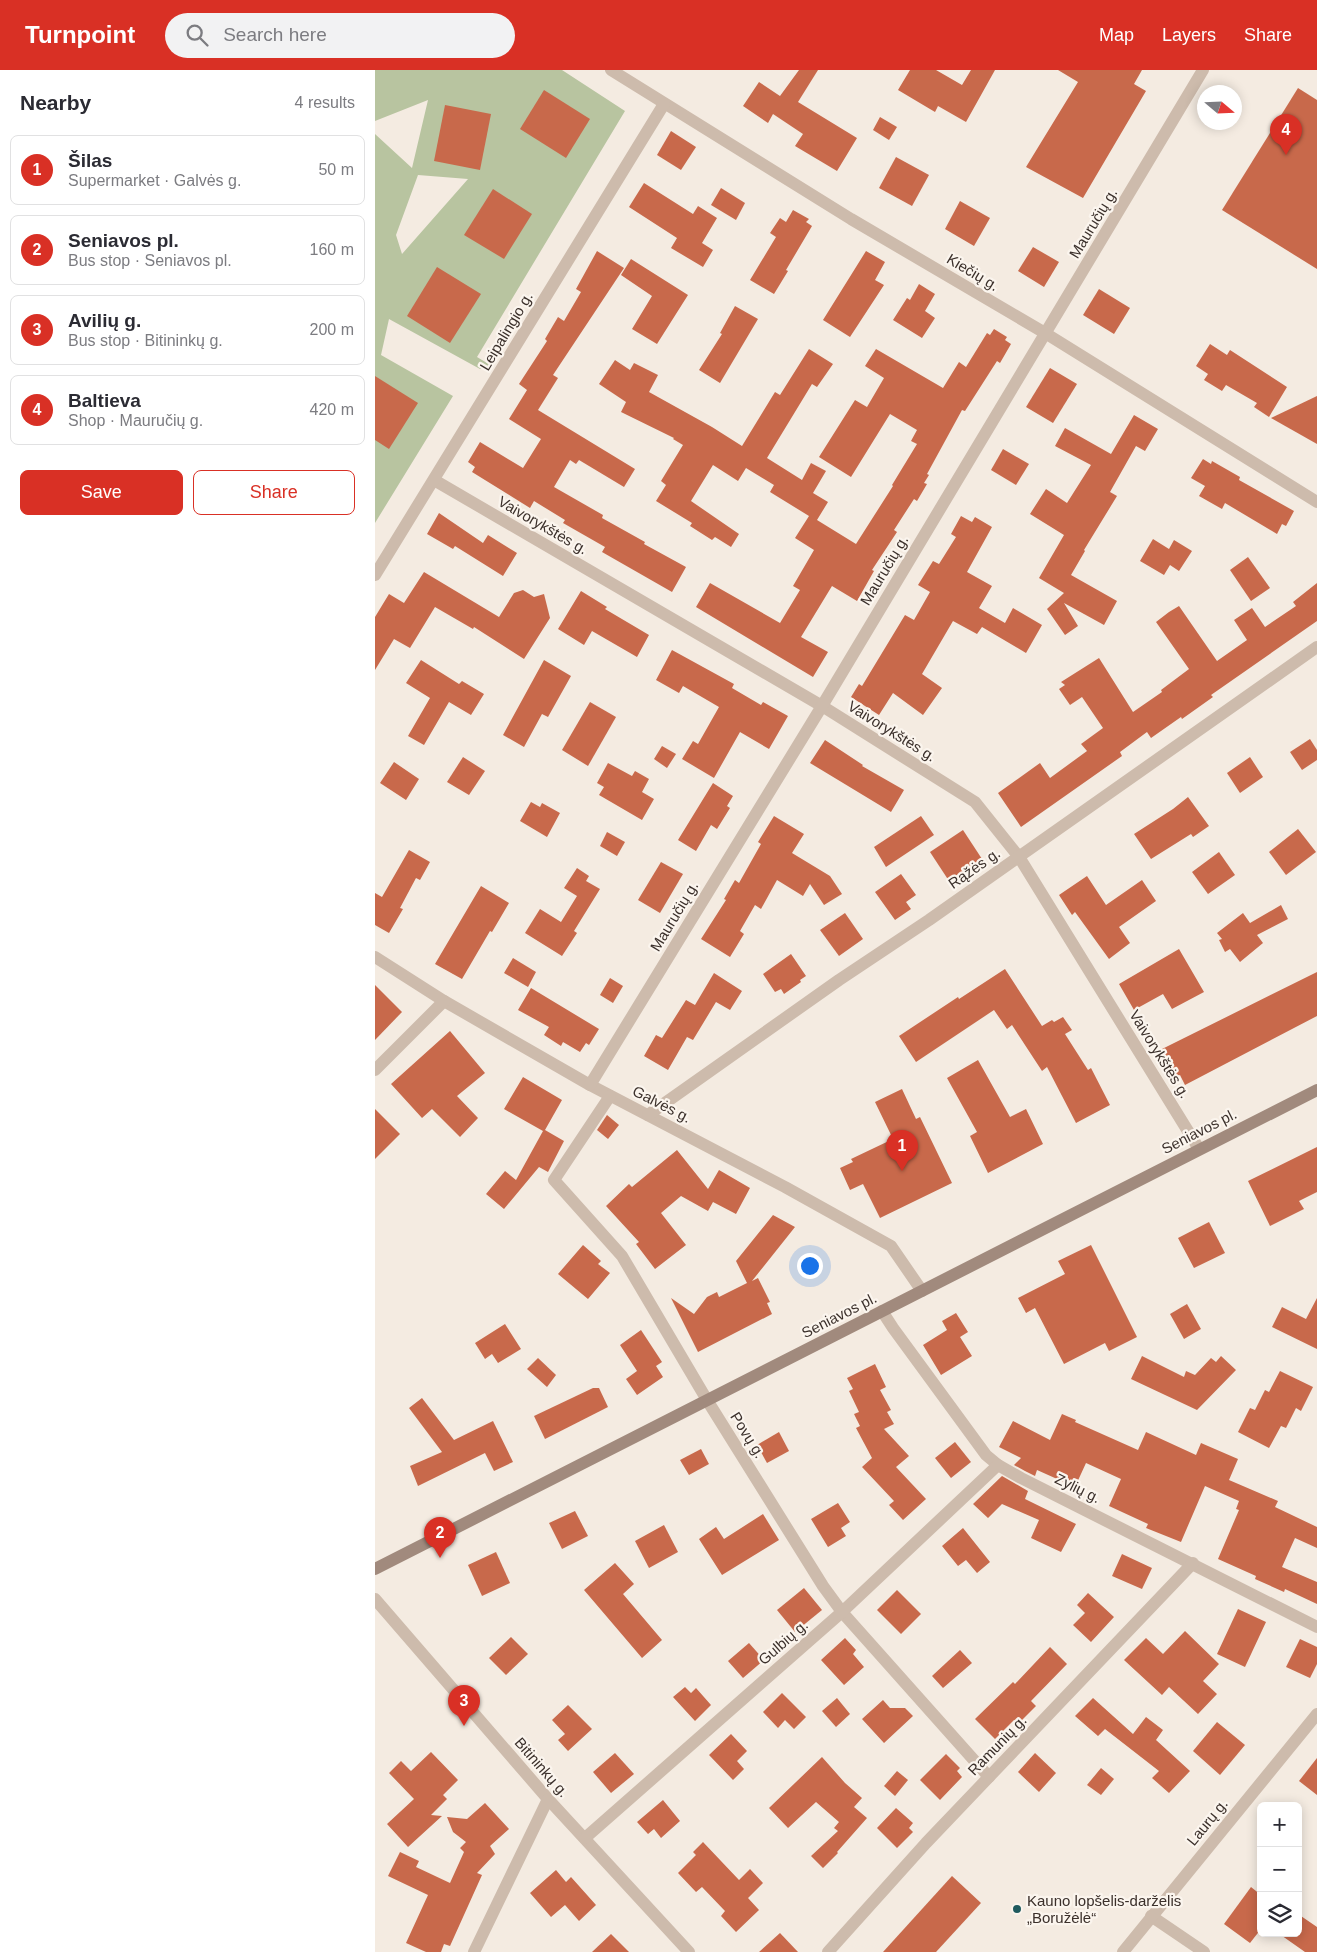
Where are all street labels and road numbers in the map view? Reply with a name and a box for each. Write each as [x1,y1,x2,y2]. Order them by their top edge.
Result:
street label: Mauručių g. [1066,185,1120,261]
street label: Kiečių g. [944,250,1002,294]
street label: Leipalingio g. [476,289,536,373]
street label: Vaivorykštės g. [495,492,591,558]
street label: Mauručių g. [857,532,911,608]
street label: Vaivorykštės g. [845,697,939,765]
street label: Rąžės g. [945,844,1003,892]
street label: Mauručių g. [647,878,701,954]
street label: Vaivorykštės g. [1126,1007,1194,1101]
street label: Galvės g. [630,1082,694,1126]
street label: Seniavos pl. [1159,1105,1239,1157]
street label: Seniavos pl. [799,1289,879,1341]
street label: Povų g. [727,1409,769,1461]
street label: Zylių g. [1053,1470,1103,1506]
street label: Gulbių g. [755,1616,811,1668]
street label: Ramunių g. [964,1712,1030,1778]
street label: Bitininkų g. [512,1734,572,1800]
street label: Laurų g. [1183,1795,1231,1849]

